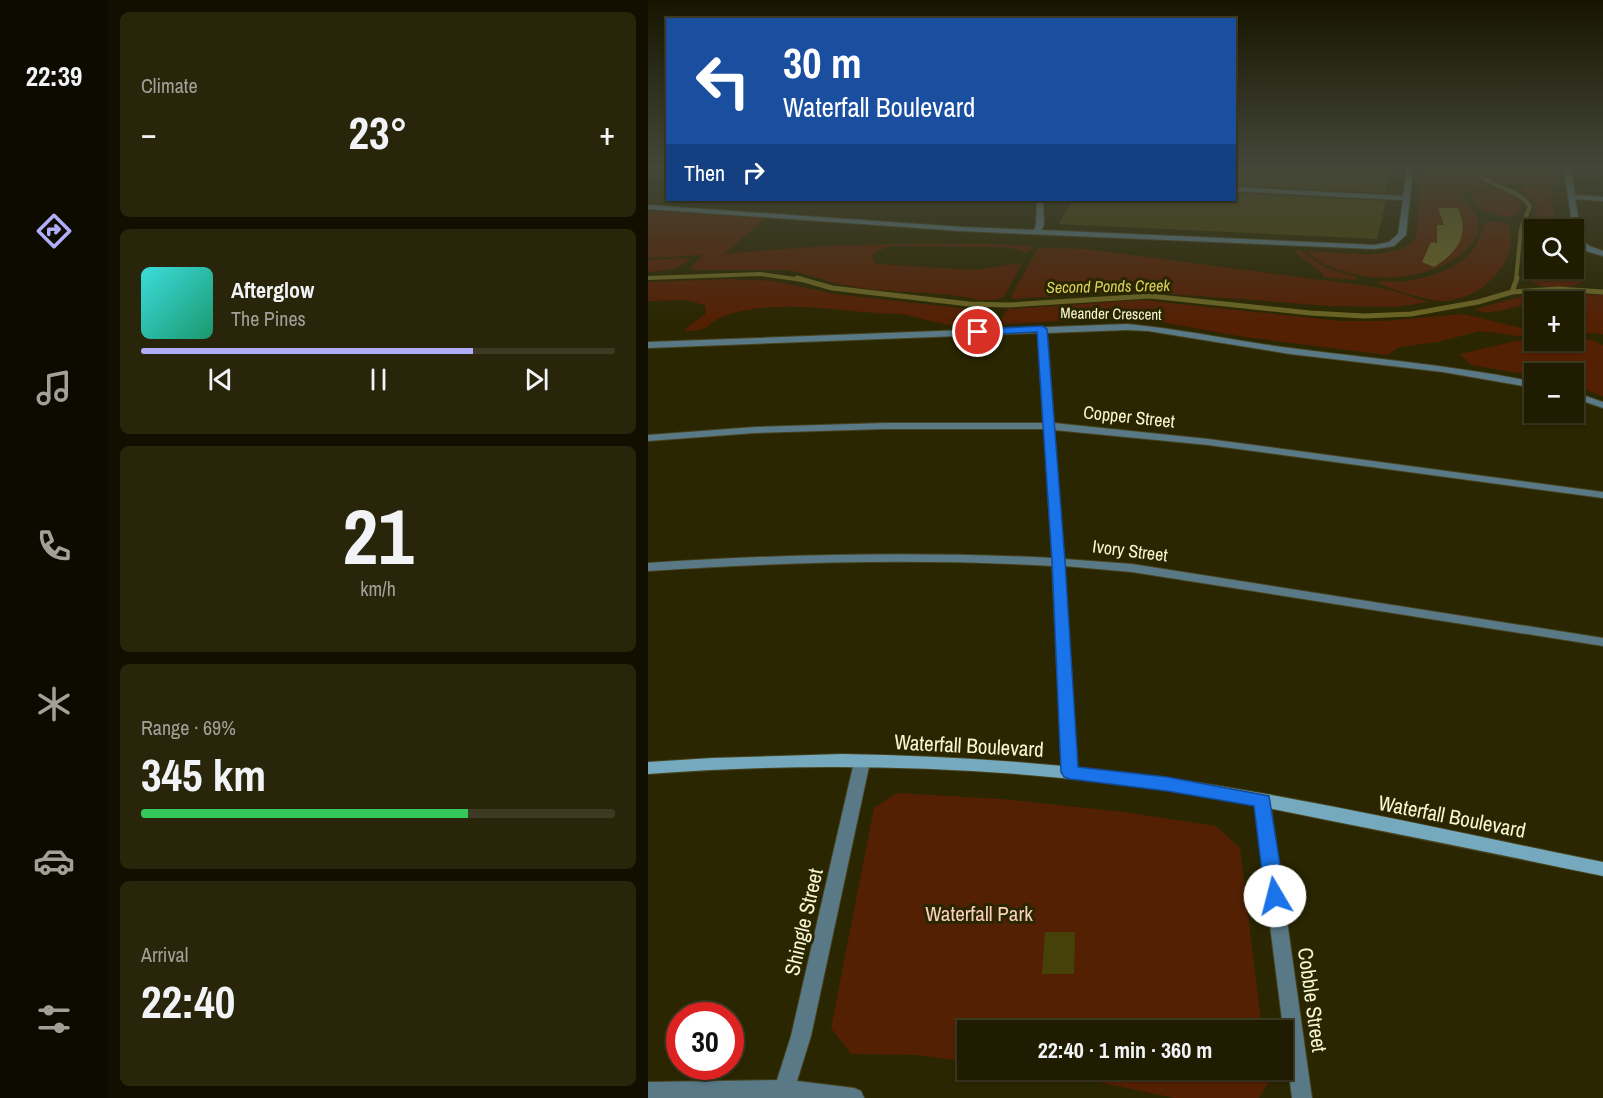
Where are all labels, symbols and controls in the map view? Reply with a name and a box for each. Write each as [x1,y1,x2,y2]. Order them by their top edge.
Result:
text: 30 m [783,35,862,91]
icon: left [684,42,762,120]
text: 22:39 [26,58,82,94]
text: Climate [141,72,198,99]
text: Waterfall Boulevard [783,89,975,125]
text: 23° [348,102,408,163]
text: − [141,111,157,155]
text: + [599,111,615,155]
icon: right [737,156,770,189]
text: Then [684,158,725,188]
icon: directions [33,210,75,252]
map controls [1524,219,1584,423]
button: search [1524,219,1584,279]
water label: Second Ponds Creek [1046,274,1171,298]
text: Afterglow [231,275,314,305]
button: + [1524,291,1584,351]
street label: Meander Crescent [1060,302,1162,325]
text: The Pines [231,305,306,332]
pin [952,306,1003,357]
icon: arrive [961,315,994,348]
icon: previous [204,363,237,396]
icon: pause [362,363,395,396]
icon: next [520,363,553,396]
button: − [1524,363,1584,423]
icon: music [33,367,75,409]
street label: Copper Street [1082,399,1176,434]
text: 21 [342,483,414,588]
icon: phone [33,525,75,567]
street label: Ivory Street [1091,533,1169,568]
text: km/h [360,575,396,602]
icon: climate [33,683,75,725]
text: Range · 69% [141,714,236,741]
street label: Waterfall Boulevard [894,727,1044,764]
text: 345 km [141,744,266,805]
street label: Waterfall Boulevard [1376,788,1528,845]
icon: car [33,840,75,882]
position arrow [1243,864,1307,928]
street label: Shingle Street [777,865,830,978]
park label: Waterfall Park [925,899,1033,928]
text: Arrival [141,941,188,968]
street label: Cobble Street [1291,946,1334,1054]
text: 22:40 [141,971,235,1032]
icon: filters [33,998,75,1040]
speed limit sign: 30 [666,1002,744,1080]
text: 22:40 · 1 min · 360 m [1038,1035,1212,1065]

